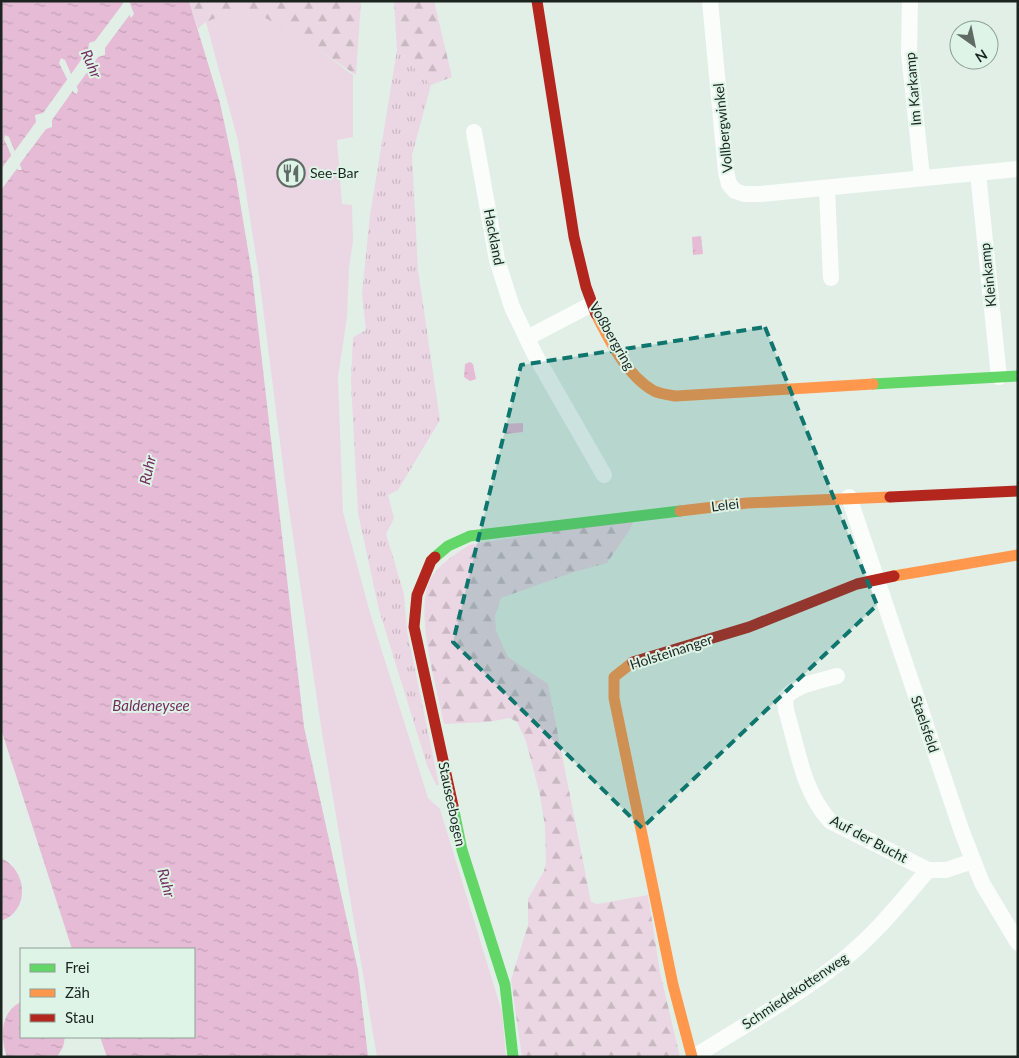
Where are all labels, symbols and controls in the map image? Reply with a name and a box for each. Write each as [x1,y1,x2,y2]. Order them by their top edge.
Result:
north arrow [949,20,999,70]
water label: Ruhr [78,46,106,82]
text: N [972,46,991,66]
street label: Im Karkamp [901,51,924,126]
street label: Vollbergwinkel [709,82,736,174]
restaurant icon: See-Bar [276,158,306,188]
place label: See-Bar [310,164,359,181]
street label: Hackland [481,207,508,267]
street label: Kleinkamp [976,242,999,308]
street label: Voßbergring [586,299,639,373]
water label: Ruhr [135,453,159,486]
street label: Lelei [710,494,740,515]
street label: Holsteinanger [627,630,714,673]
street label: Staelsfeld [908,693,943,755]
water label: Baldeneysee [112,696,190,714]
street label: Stauseebogen [435,760,470,848]
street label: Auf der Bucht [828,811,911,866]
water label: Ruhr [154,866,180,900]
legend [20,948,195,1038]
street label: Schmiedekottenweg [738,949,851,1032]
text: Frei [65,958,90,976]
text: Zäh [65,983,90,1001]
text: Stau [65,1008,94,1026]

